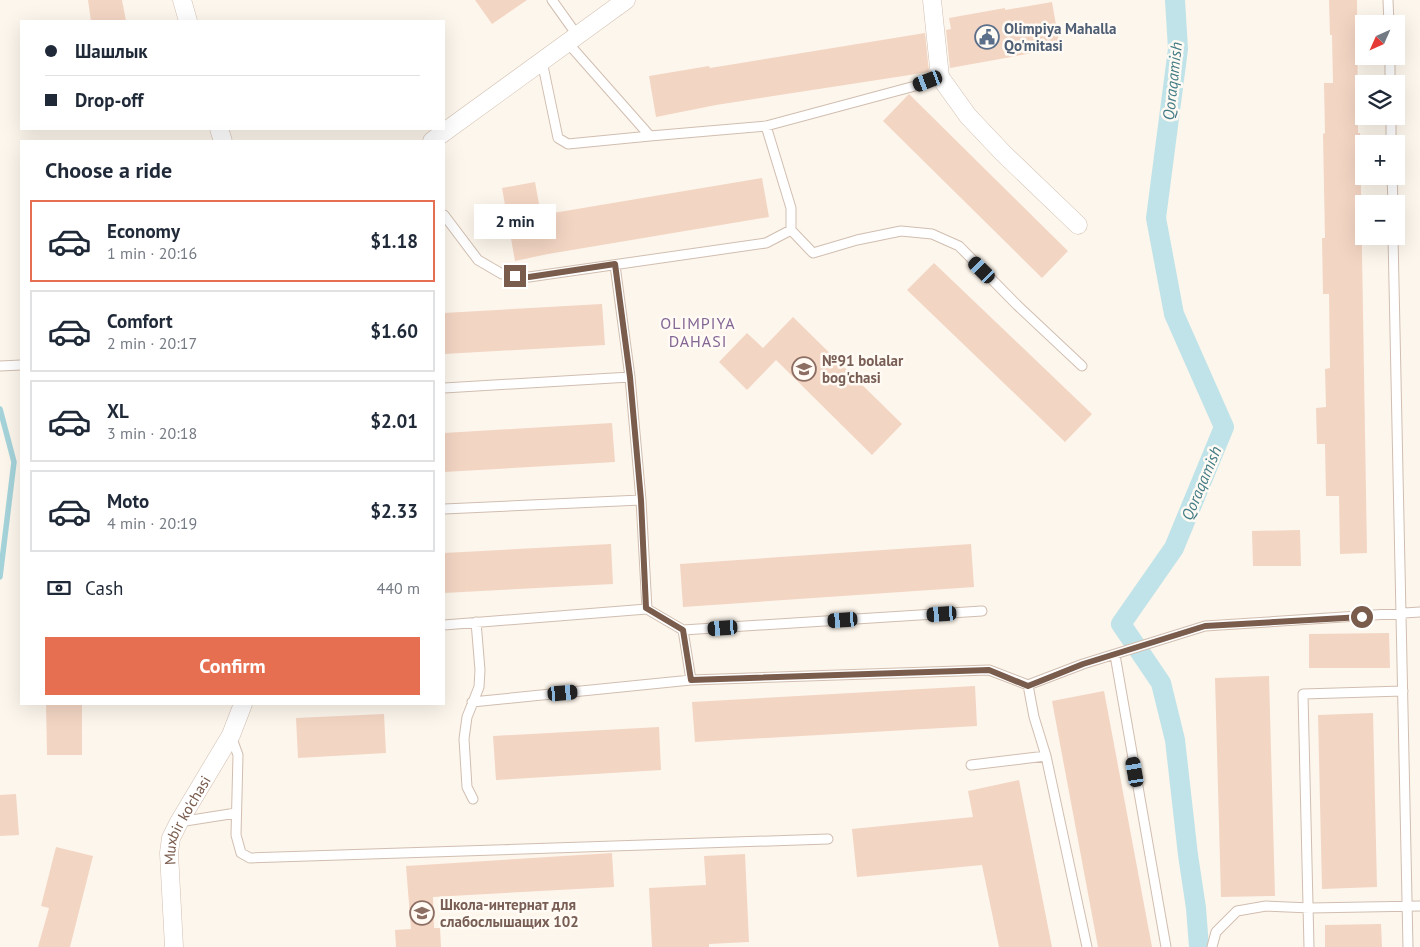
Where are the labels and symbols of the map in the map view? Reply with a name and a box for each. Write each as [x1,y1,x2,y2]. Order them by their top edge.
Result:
north arrow [1355,15,1405,65]
place label: Olimpiya Mahalla Qo'mitasi [1004,19,1116,55]
public building icon: Olimpiya Mahalla Qo'mitasi [974,24,1000,50]
water label: Qoraqamish [1158,41,1186,121]
car [911,69,944,93]
callout: 2 min [474,204,556,238]
car [966,254,997,286]
route end [504,265,526,287]
district label: OLIMPIYA DAHASI [660,313,736,351]
place label: №91 bolalar bog'chasi [822,351,904,387]
school or university icon: №91 bolalar bog'chasi [791,356,817,382]
water label: Qoraqamish [1176,443,1226,523]
car [926,605,957,623]
route start [1351,606,1373,628]
car [827,611,858,629]
car [707,619,738,637]
car [547,684,578,702]
car [1125,756,1144,788]
street label: Muxbir ko'chasi [160,772,214,866]
place label: Школа-интернат для слабослышащих 102 [440,895,579,931]
school or university icon: Школа-интернат для слабослышащих 102 [409,900,435,926]

